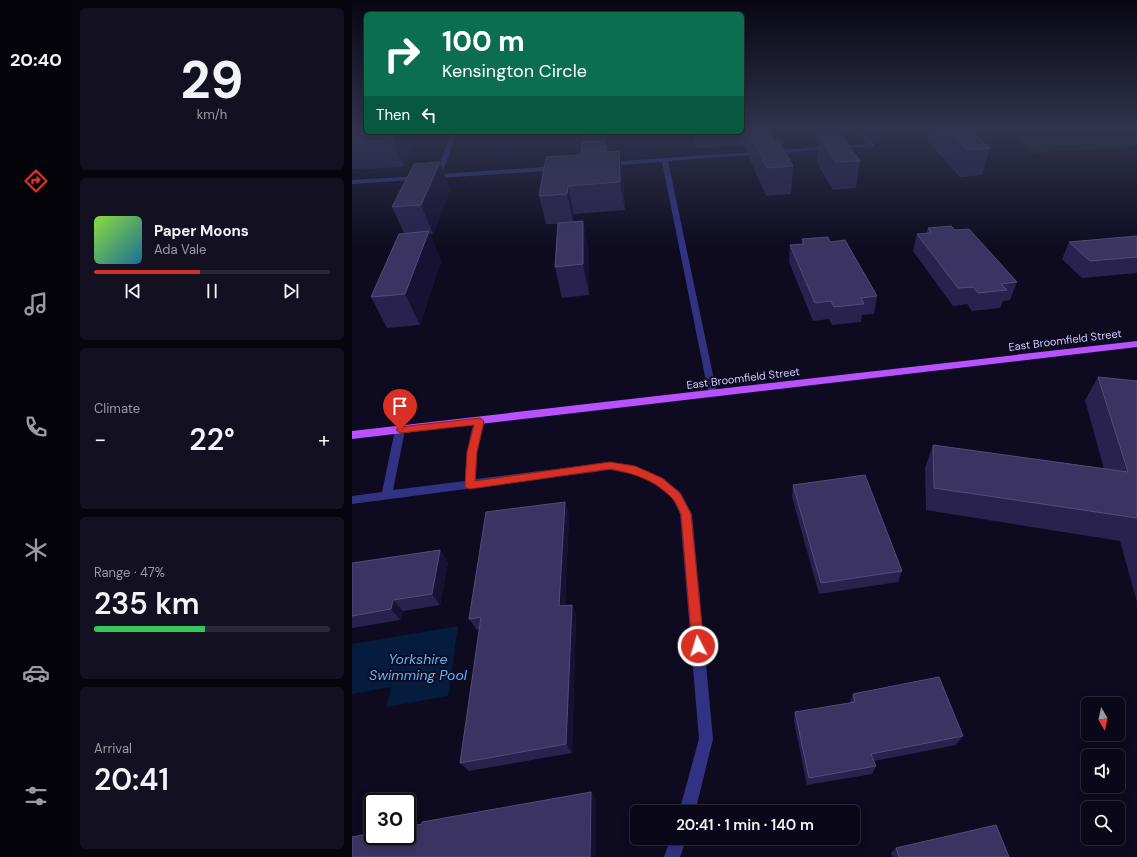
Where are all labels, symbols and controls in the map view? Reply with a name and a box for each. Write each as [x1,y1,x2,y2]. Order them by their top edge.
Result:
text: 100 m [442,23,525,60]
icon: right [376,28,428,80]
text: 29 [181,46,243,114]
text: 20:40 [10,48,62,72]
text: Kensington Circle [442,59,587,83]
icon: left [418,104,440,126]
text: Then [376,105,410,125]
text: km/h [197,106,227,123]
icon: directions [22,167,50,195]
text: Paper Moons [154,221,249,241]
text: Ada Vale [154,241,206,258]
icon: previous [122,280,144,302]
icon: pause [201,280,223,302]
icon: next [280,280,302,302]
icon: music [22,290,50,318]
street label: East Broomfield Street [1008,326,1122,354]
street label: East Broomfield Street [686,364,800,392]
pin [383,389,417,430]
icon: arrive [389,395,411,417]
text: Climate [94,400,140,417]
icon: phone [22,413,50,441]
text: 22° [189,420,235,459]
text: − [94,425,106,454]
text: + [318,425,330,454]
icon: climate [22,536,50,564]
text: Range · 47% [94,564,165,581]
text: 235 km [94,584,200,623]
position arrow [677,625,719,667]
water label: Yorkshire Swimming Pool [369,650,468,684]
icon: car [22,659,50,687]
north arrow [1081,697,1125,741]
map controls [1081,697,1125,845]
text: Arrival [94,740,132,757]
button: sound [1081,749,1125,793]
text: 20:41 [94,760,169,799]
icon: filters [22,782,50,810]
speed limit sign: 30 [364,793,416,845]
button: search [1081,801,1125,845]
text: 20:41 · 1 min · 140 m [676,815,814,835]

